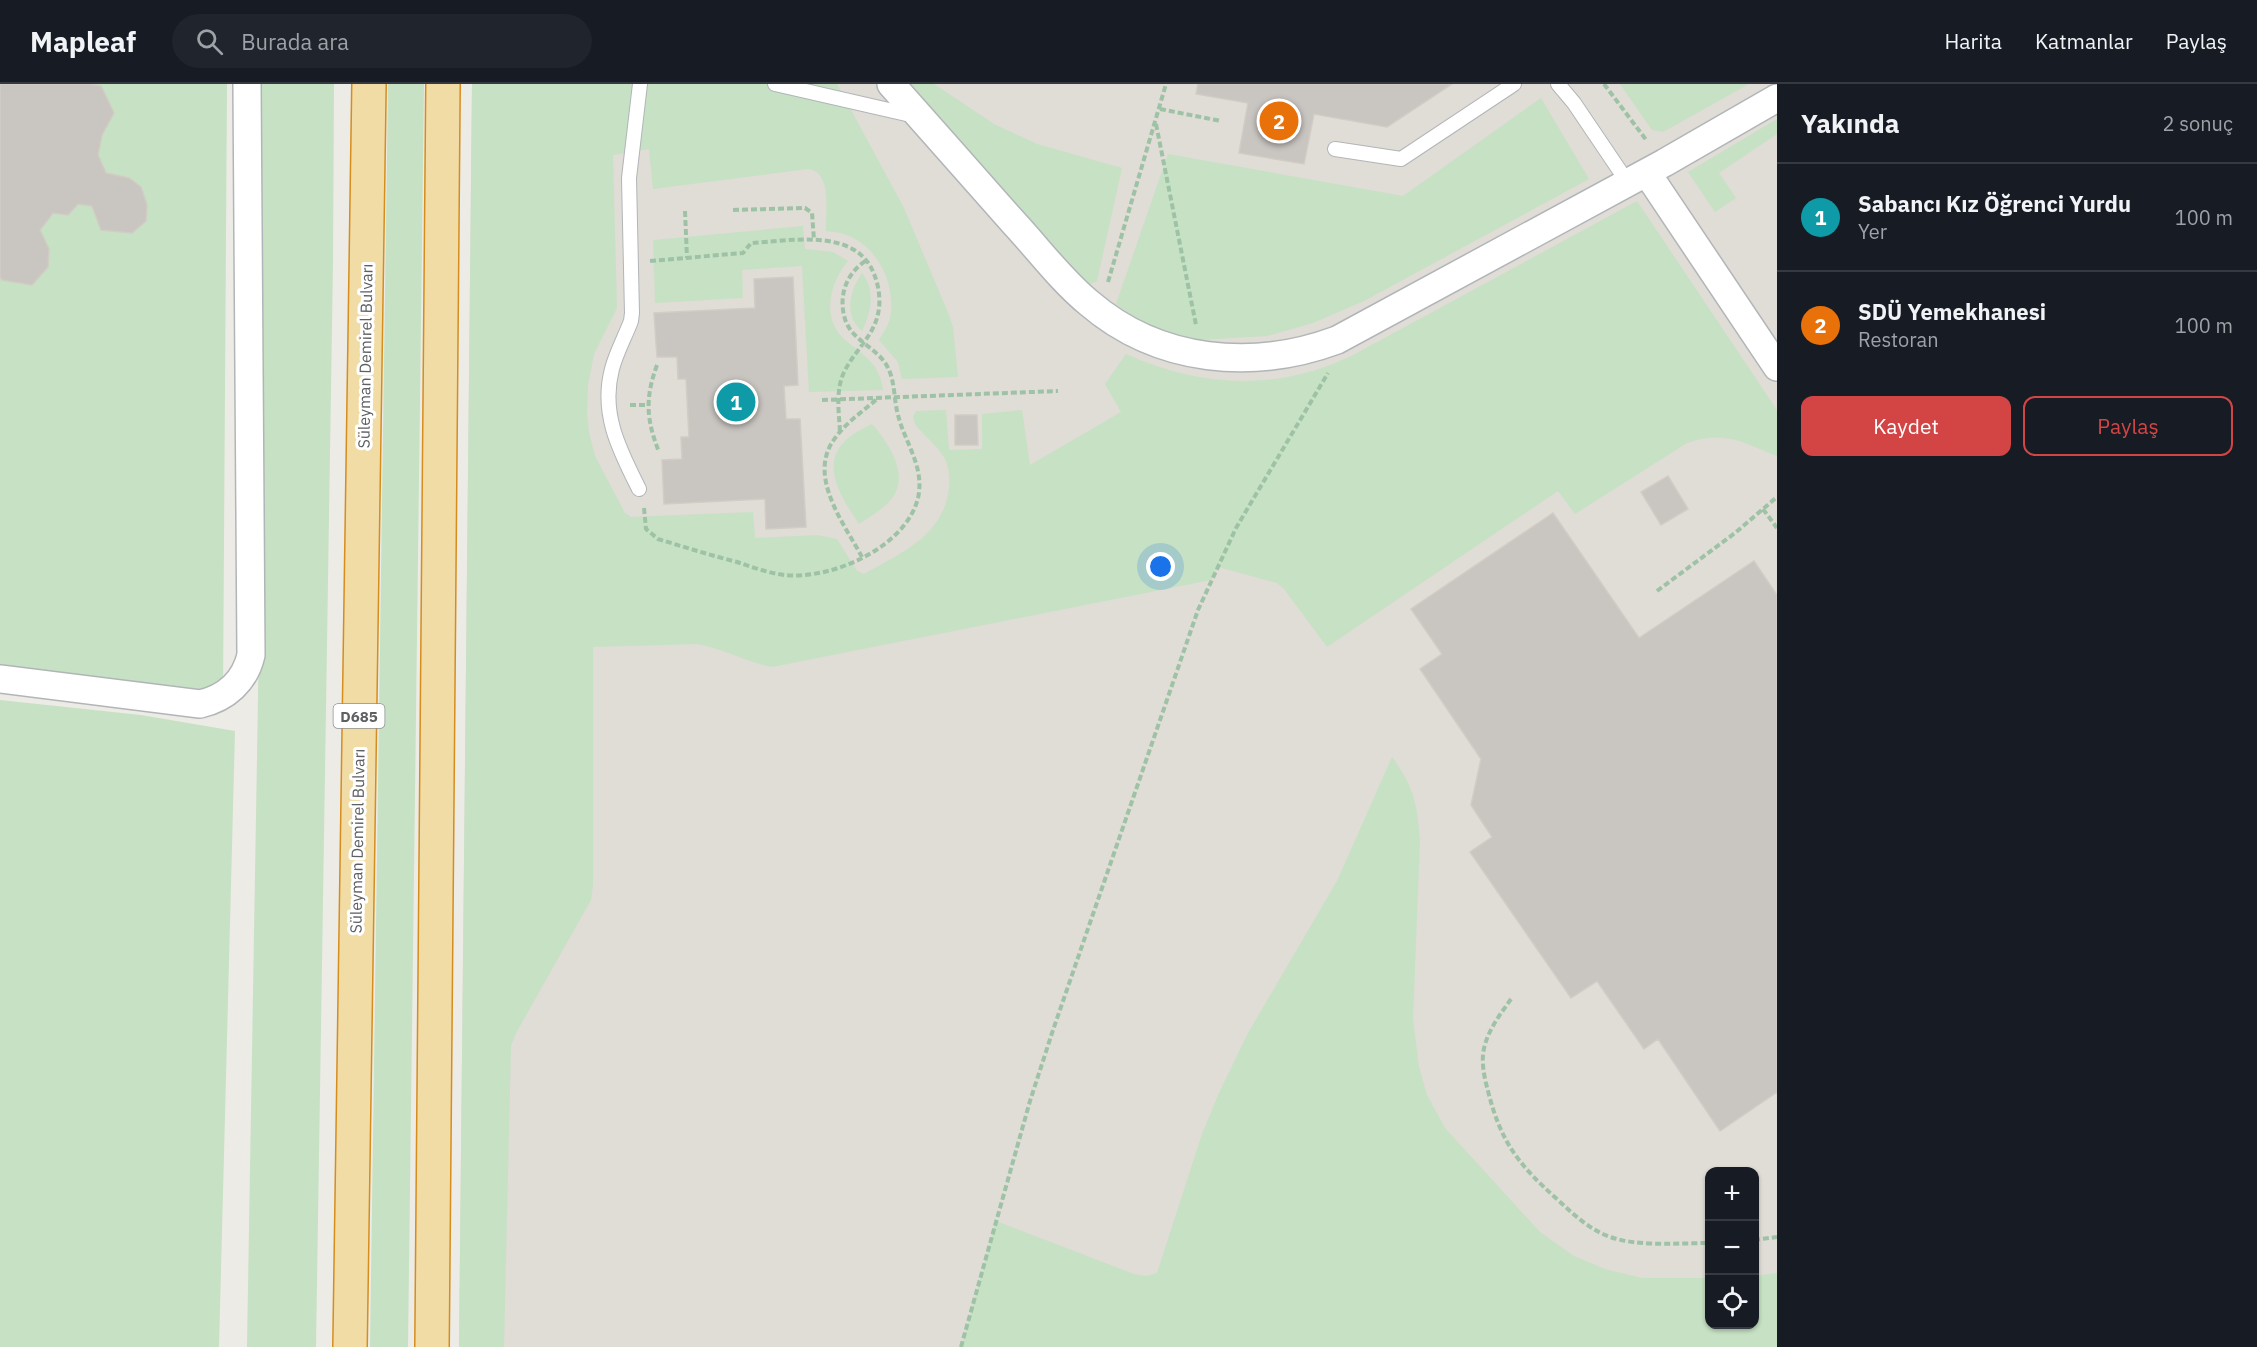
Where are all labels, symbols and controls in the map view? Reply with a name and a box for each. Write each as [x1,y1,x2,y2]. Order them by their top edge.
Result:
search box [172,14,592,68]
text: Mapleaf [30,23,136,60]
icon: search [193,25,226,58]
text: Burada ara [241,27,349,56]
text: Harita [1944,27,2002,55]
text: Katmanlar [2035,27,2133,55]
text: Paylaş [2166,27,2227,55]
pin: 2 [1260,99,1298,144]
text: Yakında [1801,106,1900,140]
text: 2 sonuç [2163,110,2233,137]
text: Sabancı Kız Öğrenci Yurdu [1858,189,2131,218]
text: 1 [1815,204,1827,231]
text: 100 m [2175,204,2233,231]
text: Yer [1858,218,1887,245]
street label: Süleyman Demirel Bulvarı [353,263,377,449]
text: SDÜ Yemekhanesi [1858,297,2046,326]
text: 2 [1815,312,1827,339]
text: 100 m [2175,312,2233,339]
text: Restoran [1858,326,1939,353]
pin: 1 [716,380,756,424]
button: Kaydet [1801,396,2011,456]
button: Paylaş [2023,396,2233,456]
your location [1146,552,1175,581]
road number: D685 [334,704,385,728]
street label: Süleyman Demirel Bulvarı [345,748,369,934]
map controls [1705,1167,1759,1329]
button: + [1705,1167,1759,1221]
button: − [1705,1221,1759,1275]
button: locate [1705,1275,1759,1329]

